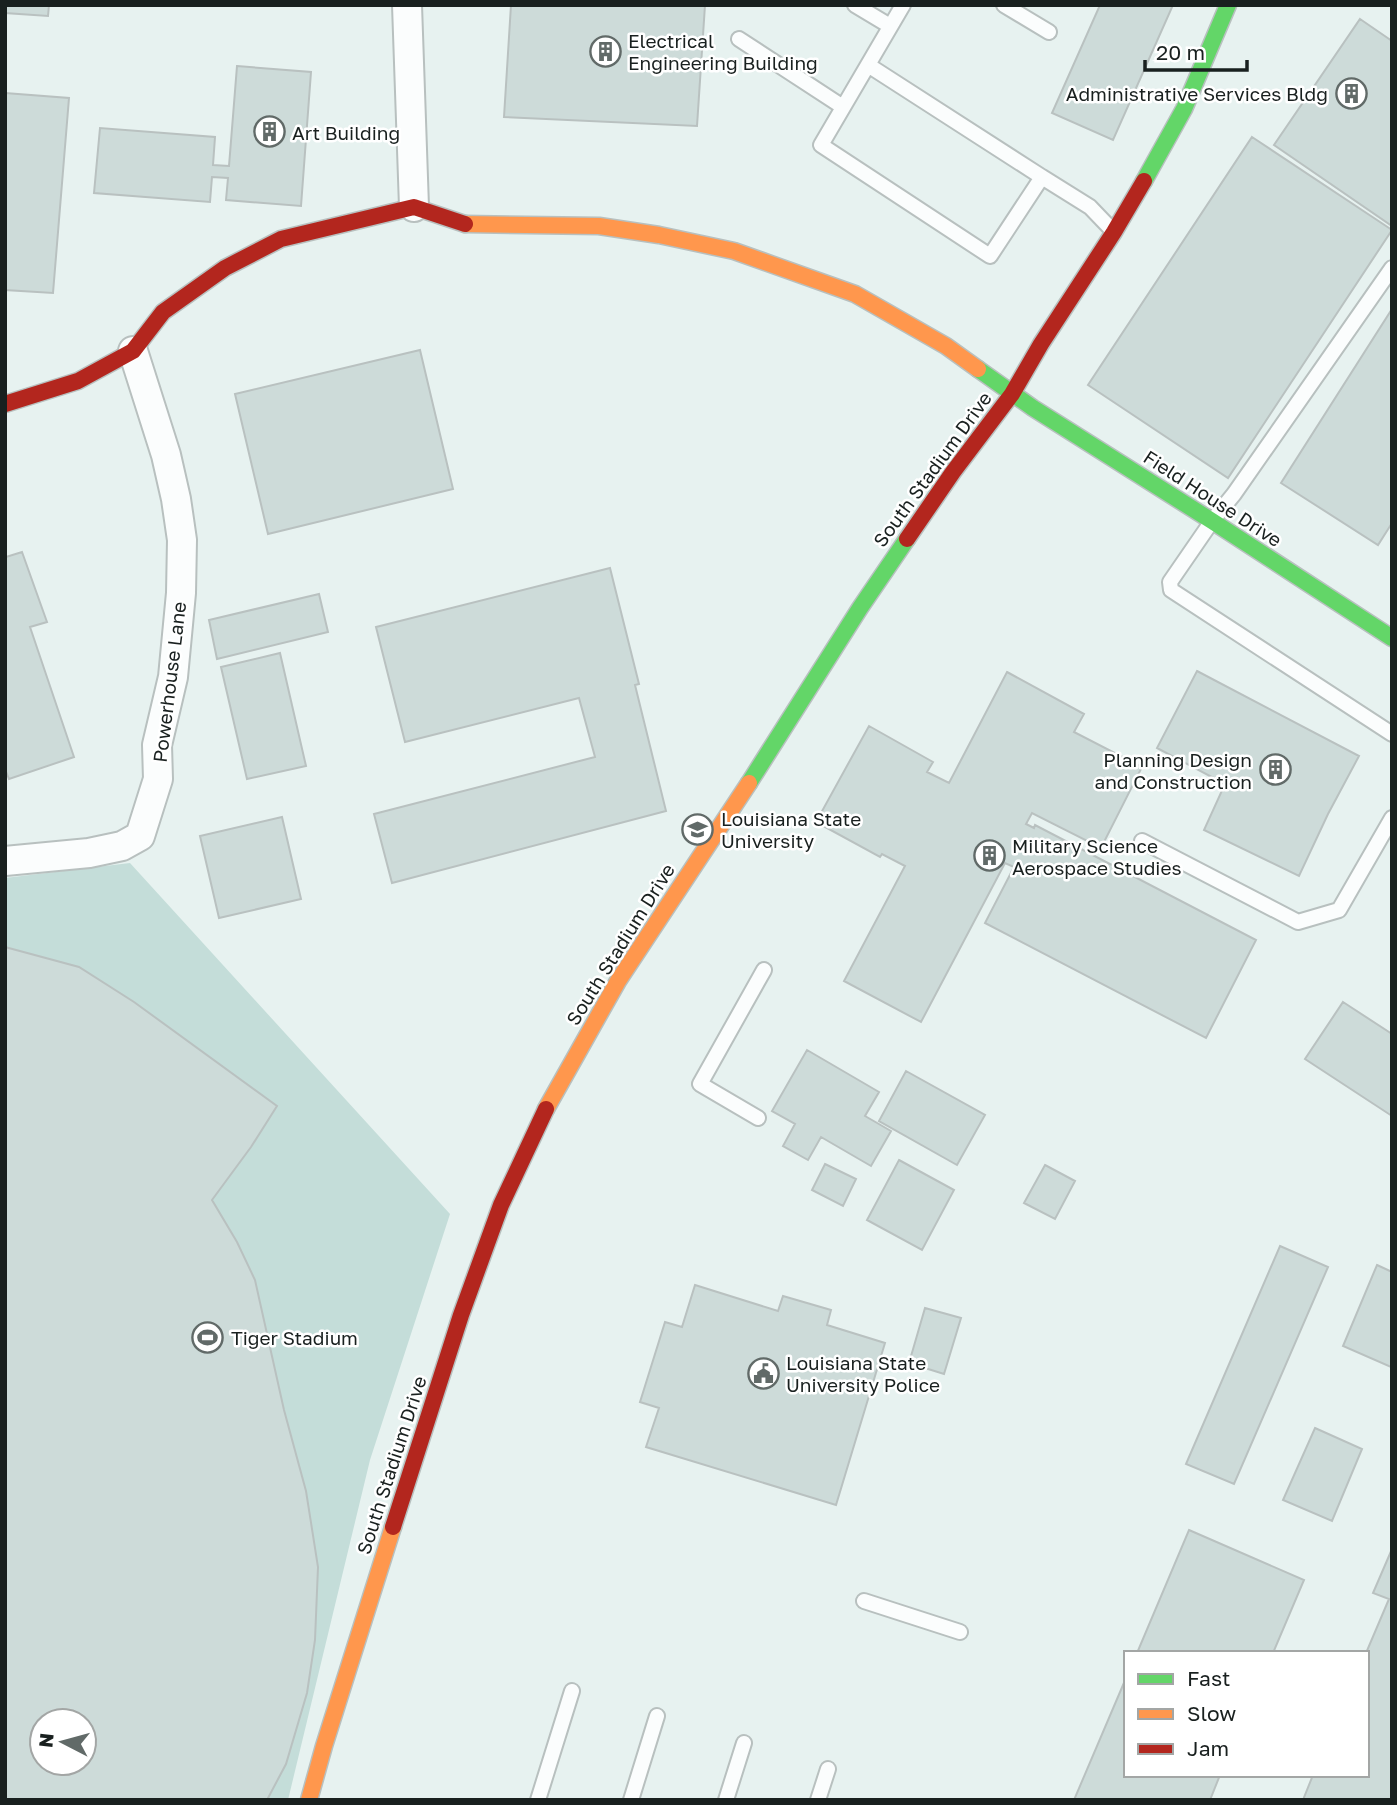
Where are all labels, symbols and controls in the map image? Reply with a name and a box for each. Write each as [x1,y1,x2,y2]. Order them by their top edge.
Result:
scale bar [1145,28,1246,72]
place label: Electrical Engineering Building [628,29,818,74]
building icon: Electrical Engineering Building [588,34,622,68]
text: 20 m [1156,39,1205,65]
building icon: Administrative Services Bldg [1334,76,1368,110]
place label: Administrative Services Bldg [1066,82,1328,105]
building icon: Art Building [252,115,286,149]
place label: Art Building [292,121,400,144]
street label: South Stadium Drive [868,387,996,551]
street label: Field House Drive [1140,445,1286,551]
street label: Powerhouse Lane [148,600,190,764]
place label: Planning Design and Construction [1094,748,1252,793]
building icon: Planning Design and Construction [1258,753,1292,787]
place label: Louisiana State University [721,807,861,852]
school or university icon: Louisiana State University [681,812,715,846]
place label: Military Science Aerospace Studies [1012,834,1182,879]
building icon: Military Science Aerospace Studies [972,839,1006,873]
street label: South Stadium Drive [561,859,679,1029]
sports icon: Tiger Stadium [191,1320,225,1354]
place label: Tiger Stadium [231,1326,358,1349]
place label: Louisiana State University Police [786,1351,940,1396]
public building icon: Louisiana State University Police [746,1356,780,1390]
street label: South Stadium Drive [351,1373,431,1557]
legend [1124,1651,1369,1777]
text: Fast [1187,1665,1230,1691]
text: Slow [1187,1700,1236,1726]
north arrow [28,1707,98,1777]
text: N [33,1732,58,1749]
text: Jam [1187,1735,1229,1761]

